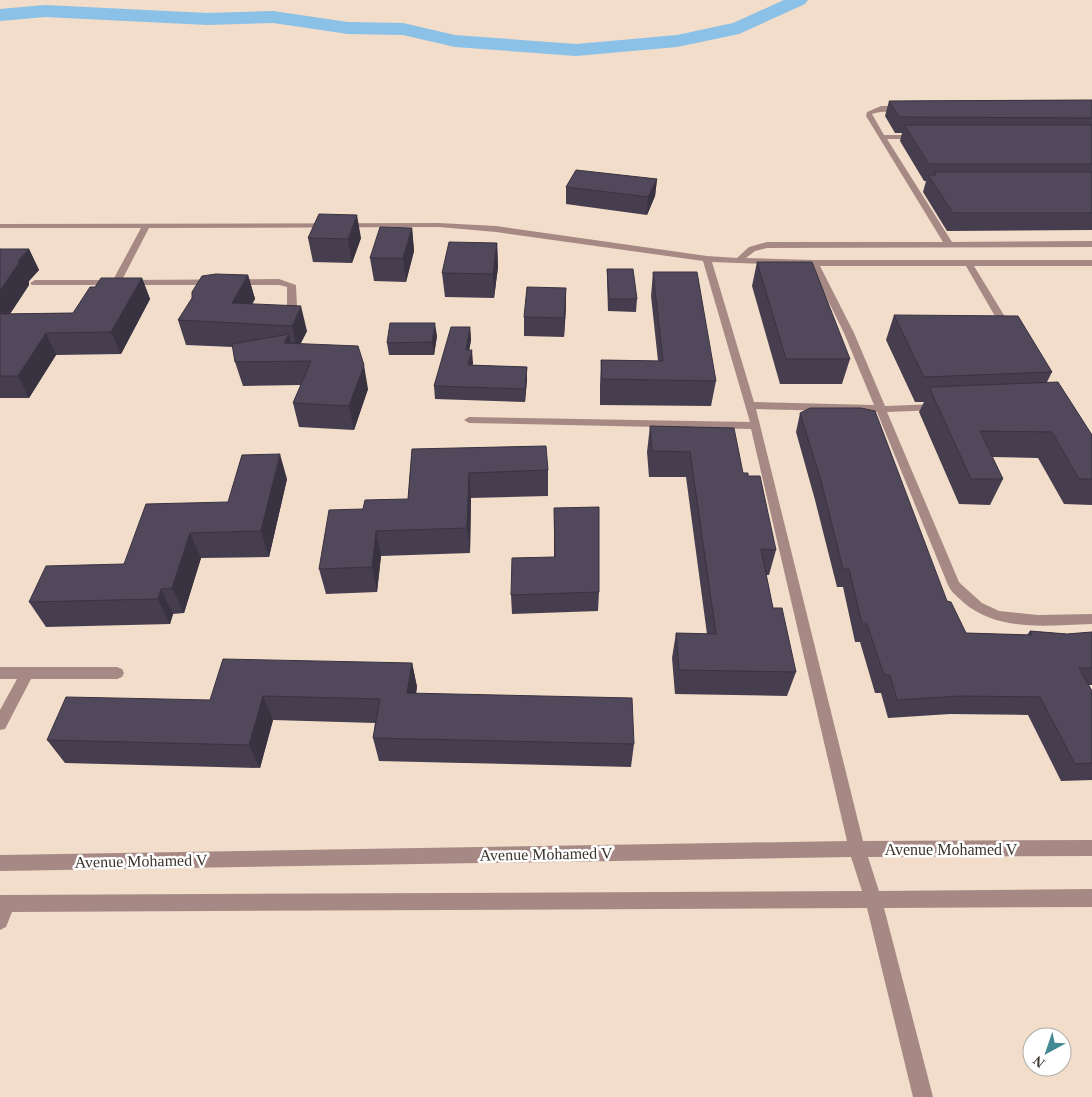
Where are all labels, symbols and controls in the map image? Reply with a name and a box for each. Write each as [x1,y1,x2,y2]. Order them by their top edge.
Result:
street label: Avenue Mohamed V [885,841,1018,858]
street label: Avenue Mohamed V [480,844,613,864]
street label: Avenue Mohamed V [75,851,208,871]
north arrow [1022,1027,1072,1077]
text: N [1030,1053,1048,1071]

